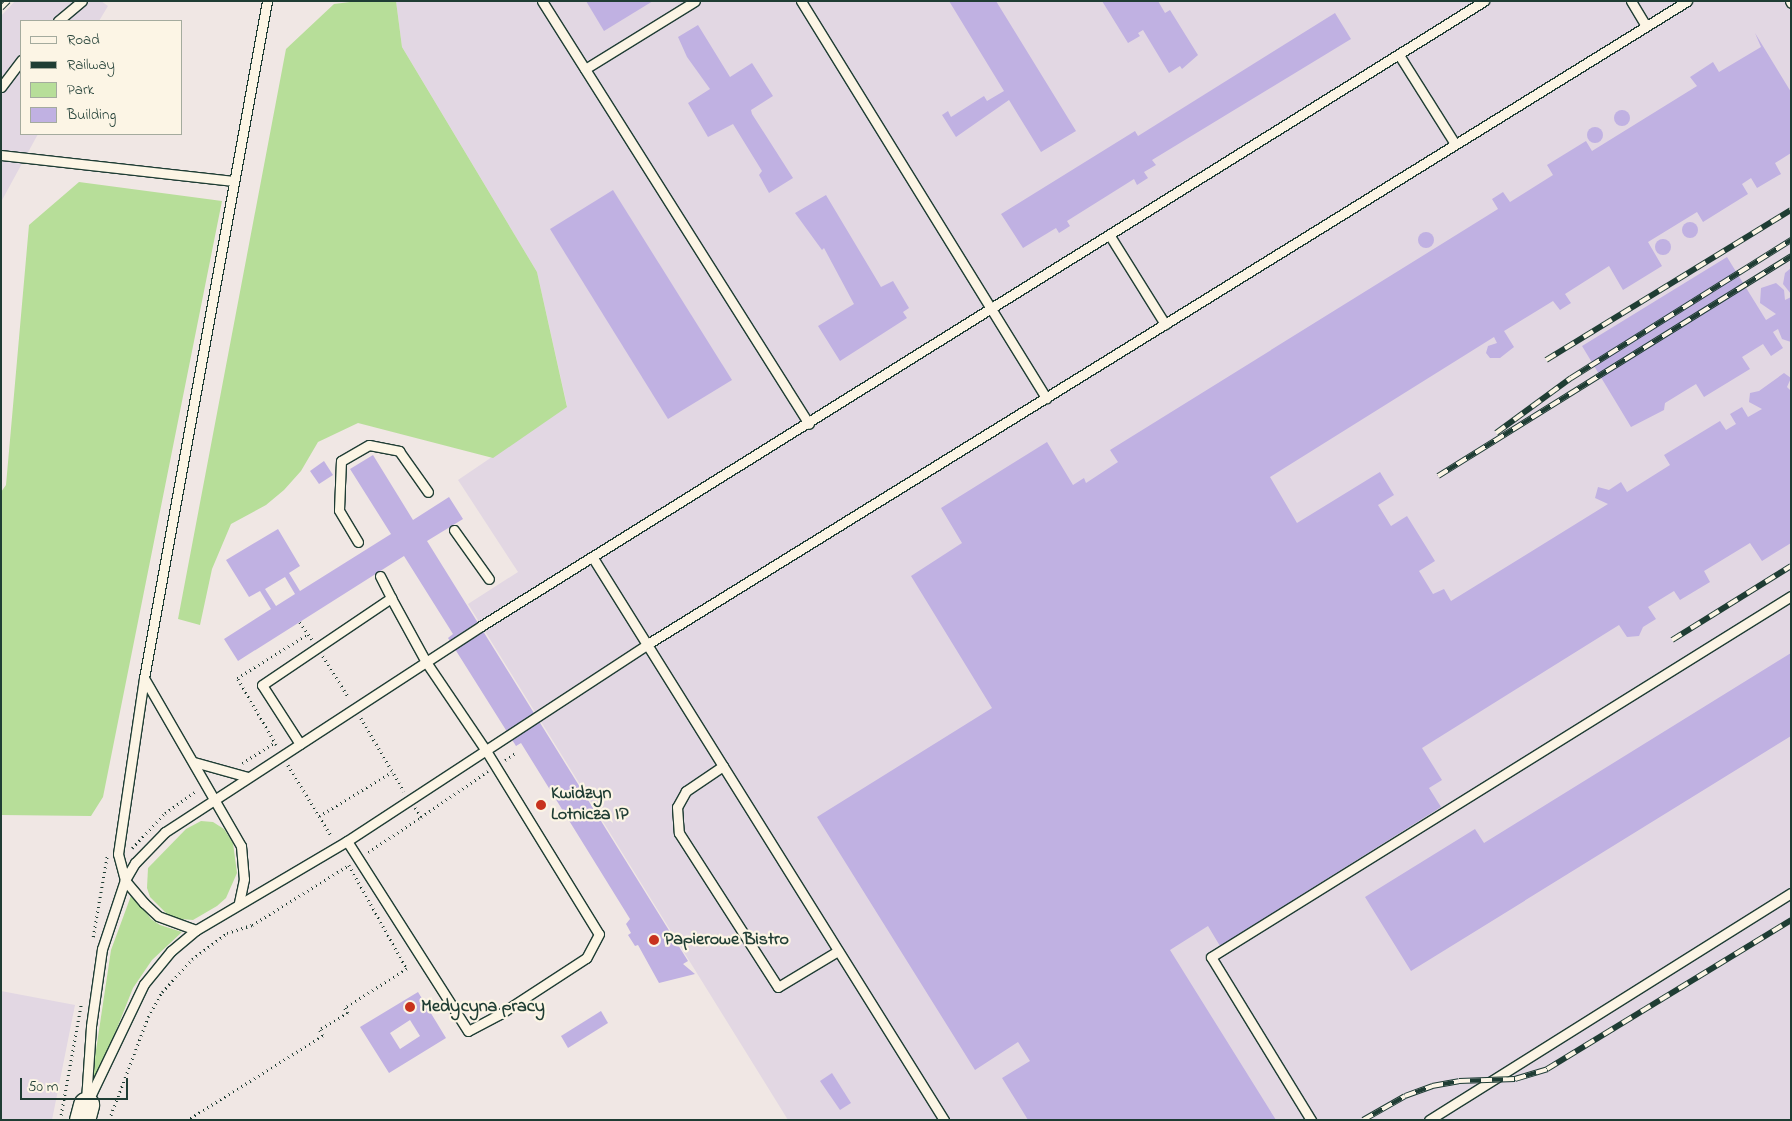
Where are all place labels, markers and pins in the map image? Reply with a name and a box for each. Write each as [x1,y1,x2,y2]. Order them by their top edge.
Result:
place label: Kwidzyn Lotnicza IP [551,784,629,826]
marker: Kwidzyn Lotnicza IP [535,799,547,811]
place label: Papierowe Bistro [664,929,789,951]
marker: Papierowe Bistro [648,934,660,946]
place label: Medycyna pracy [421,996,545,1018]
marker: Medycyna pracy [403,1000,417,1014]

